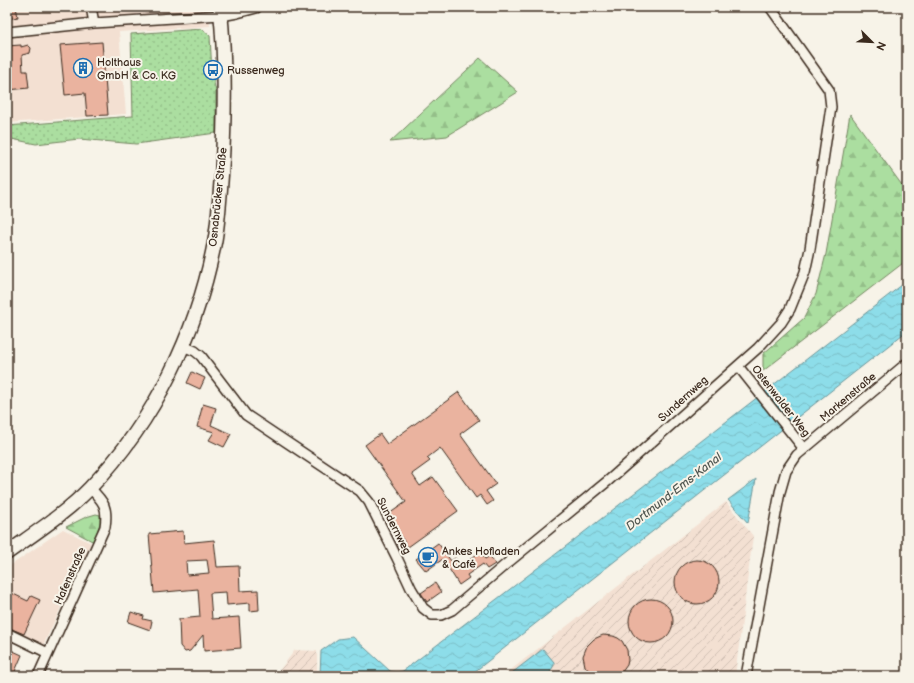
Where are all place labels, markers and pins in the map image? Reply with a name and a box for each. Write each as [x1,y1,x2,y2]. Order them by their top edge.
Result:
place label: Holthaus GmbH & Co. KG [97,56,176,82]
building icon: Holthaus GmbH & Co. KG [72,57,94,79]
bus stop icon: Russenweg [202,59,224,81]
place label: Russenweg [227,64,285,77]
place label: Ankes Hofladen & Café [442,545,520,571]
cafe icon: Ankes Hofladen & Café [417,546,439,568]

